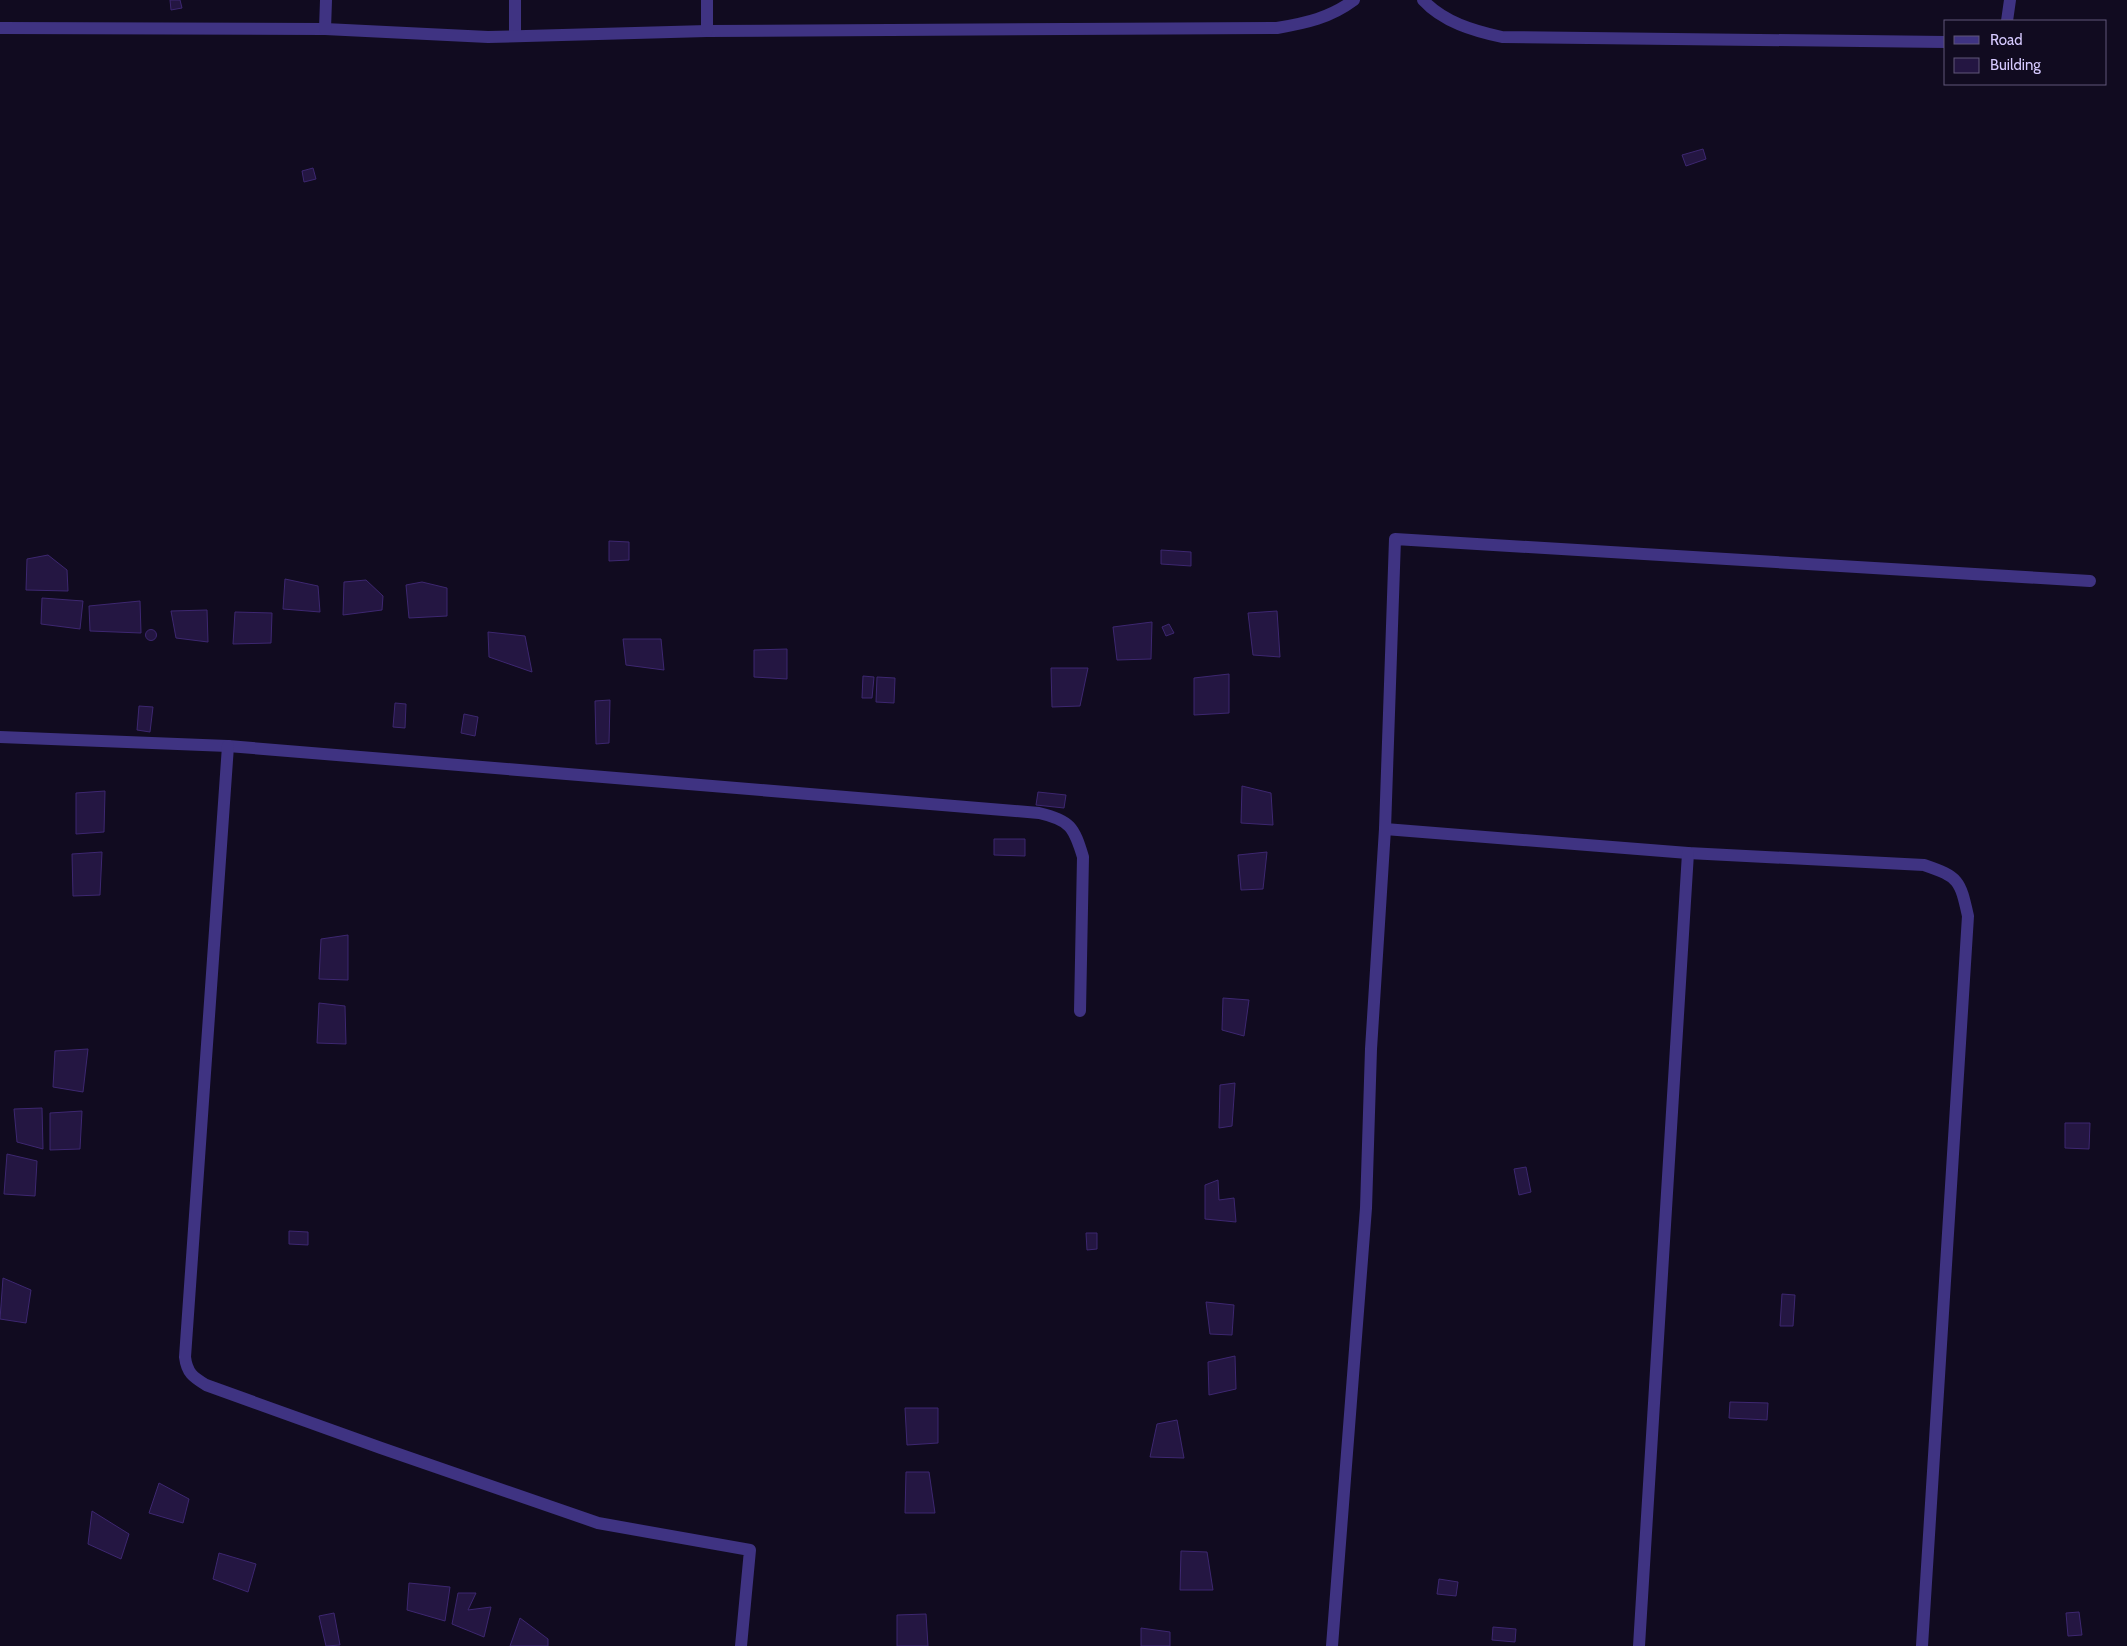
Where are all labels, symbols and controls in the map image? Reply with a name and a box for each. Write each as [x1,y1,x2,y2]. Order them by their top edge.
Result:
legend [1944,20,2107,85]
text: Road [1990,31,2023,49]
text: Building [1990,56,2041,74]

